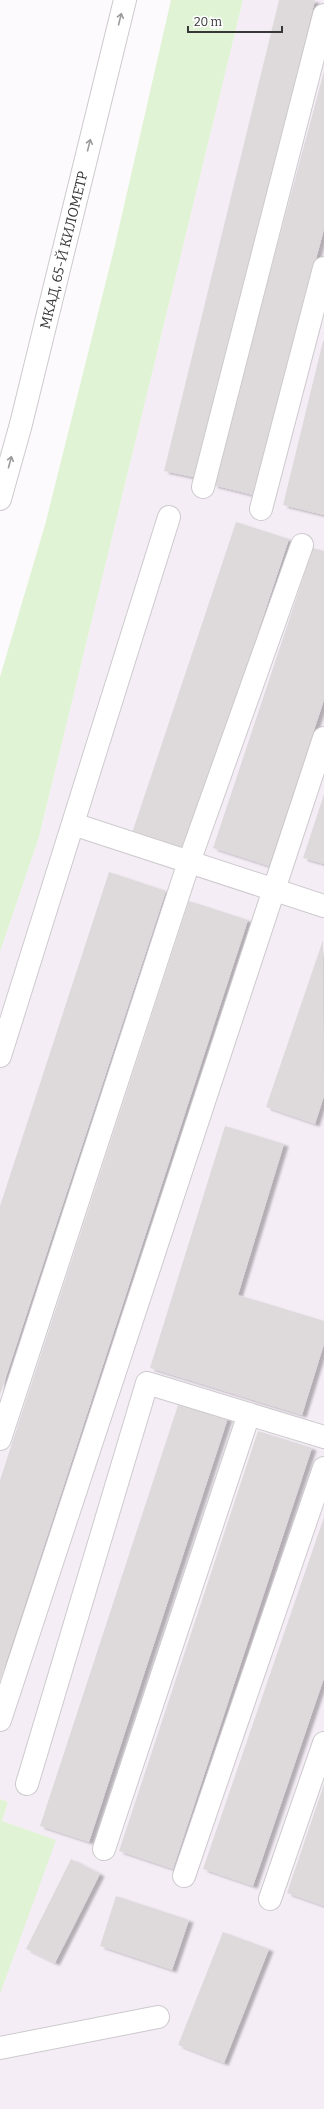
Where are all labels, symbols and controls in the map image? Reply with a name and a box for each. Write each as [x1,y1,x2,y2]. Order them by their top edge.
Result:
scale bar [188,8,282,34]
one-way arrow [117,13,124,26]
text: 20 m [194,15,223,29]
one-way arrow [86,139,93,152]
street label: МКАД, 65-Й КИЛОМЕТР [37,170,92,331]
one-way arrow [7,455,15,468]

